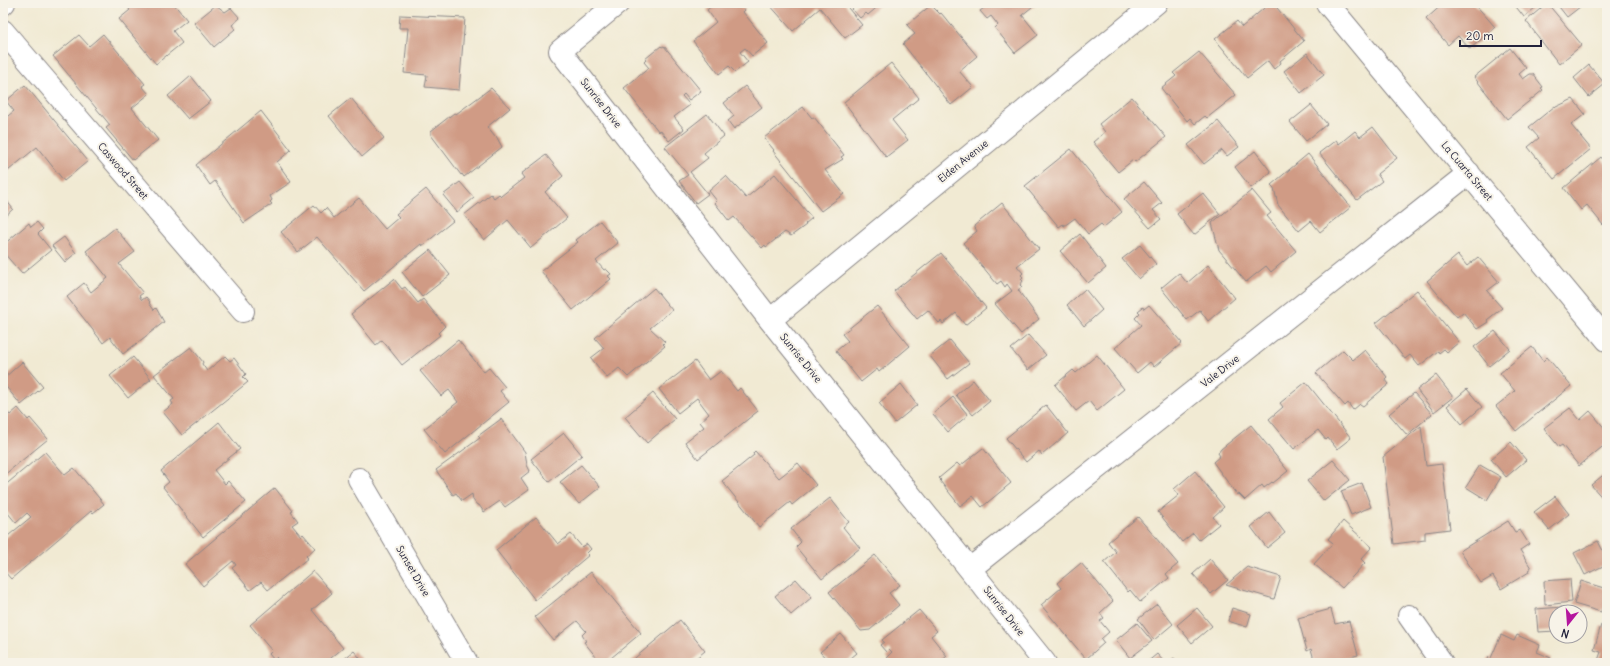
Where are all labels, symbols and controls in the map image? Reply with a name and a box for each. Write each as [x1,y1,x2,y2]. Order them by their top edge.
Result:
scale bar [1460,22,1541,48]
text: 20 m [1466,28,1494,43]
street label: Sunrise Drive [578,76,624,130]
street label: Elden Avenue [935,137,991,185]
street label: La Cuarta Street [1438,139,1496,204]
street label: Caswood Street [95,140,152,202]
street label: Sunrise Drive [777,331,825,385]
street label: Vale Drive [1198,352,1242,390]
street label: Sunset Drive [393,543,433,599]
street label: Sunrise Drive [981,584,1027,638]
north arrow [1548,604,1588,644]
text: N [1559,626,1571,641]

